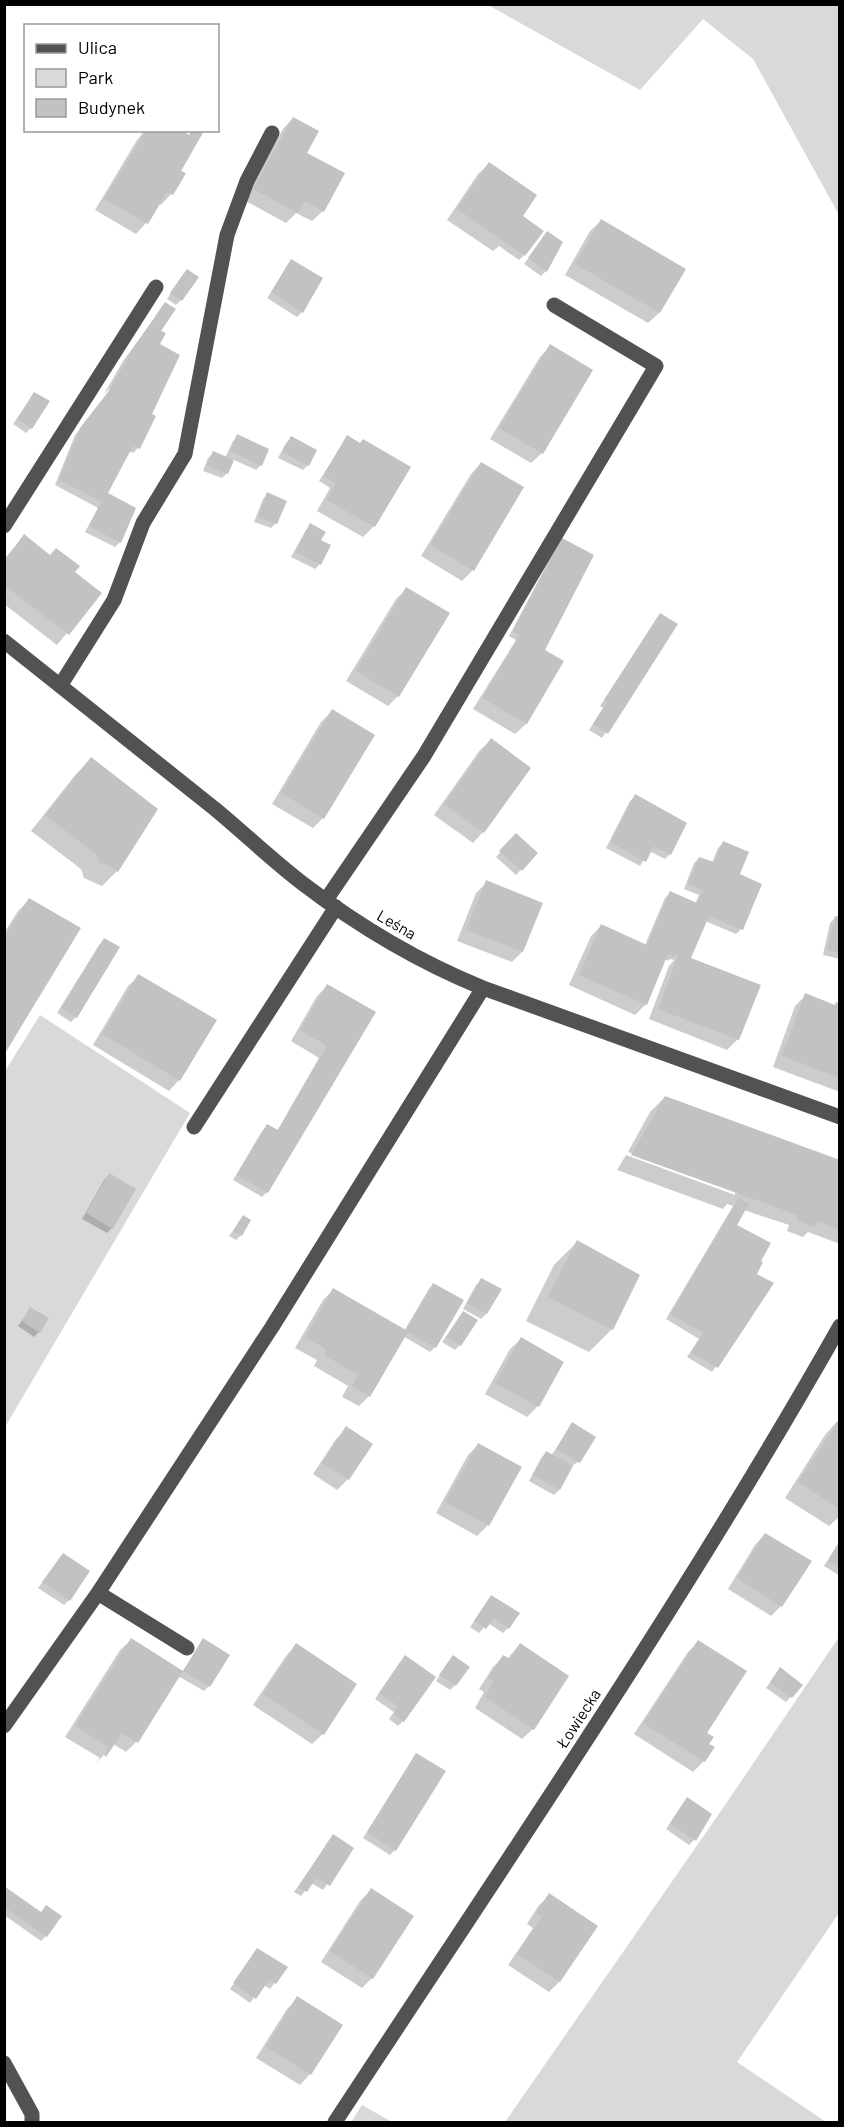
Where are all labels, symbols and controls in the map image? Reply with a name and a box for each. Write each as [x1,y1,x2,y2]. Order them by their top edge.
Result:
legend [24,24,219,132]
text: Ulica [78,36,117,58]
text: Park [78,66,113,88]
text: Budynek [78,96,145,118]
street label: Leśna [374,905,420,943]
street label: Łowiecka [551,1685,604,1752]

